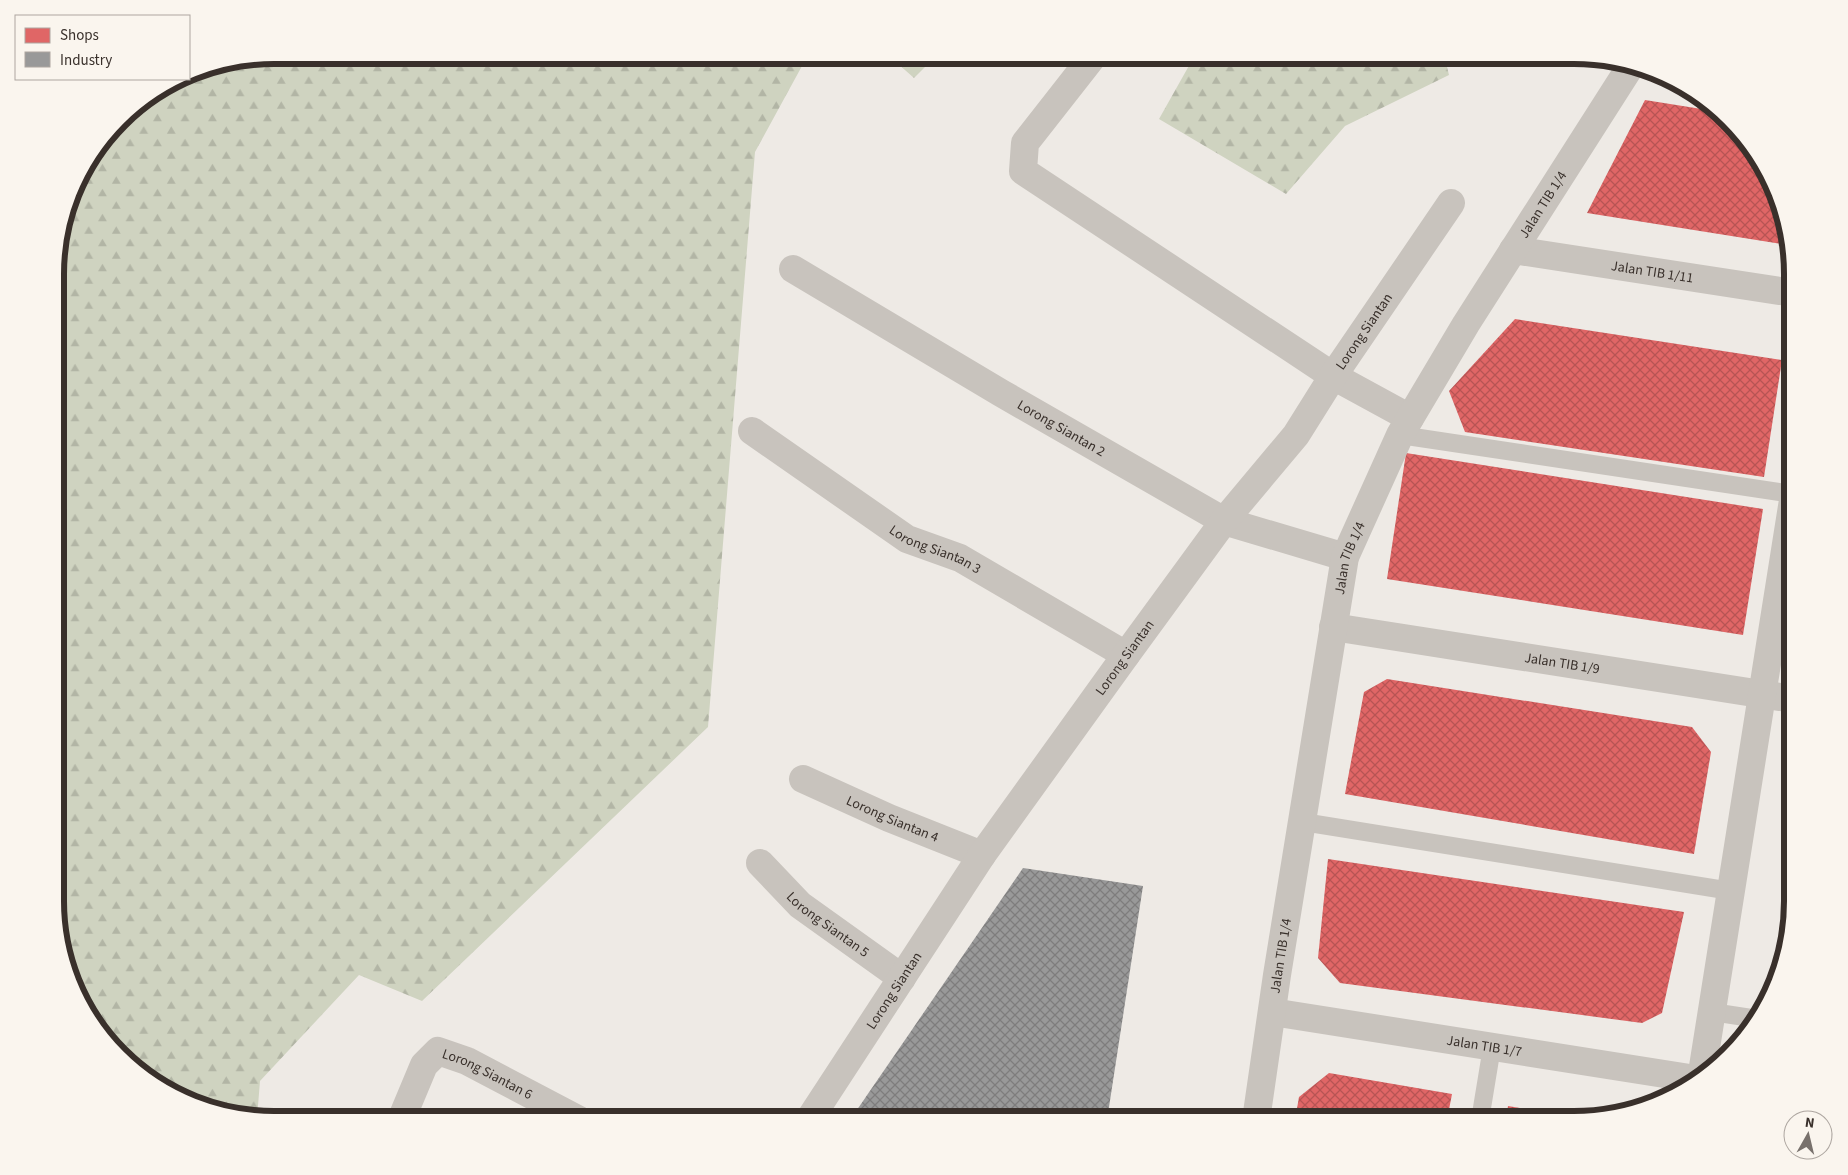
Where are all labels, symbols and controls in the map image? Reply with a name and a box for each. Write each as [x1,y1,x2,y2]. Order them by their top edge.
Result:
legend [15,15,190,80]
text: Shops [60,25,99,46]
text: Industry [60,50,112,71]
street label: Jalan TIB 1/4 [1514,167,1572,242]
street label: Jalan TIB 1/11 [1610,256,1695,289]
street label: Lorong Siantan [1331,289,1398,374]
street label: Lorong Siantan 2 [1013,395,1109,462]
street label: Jalan TIB 1/4 [1330,519,1371,596]
street label: Lorong Siantan 3 [885,521,985,579]
street label: Lorong Siantan [1091,616,1159,700]
street label: Jalan TIB 1/9 [1523,648,1601,680]
street label: Lorong Siantan 4 [843,791,942,848]
street label: Lorong Siantan 5 [781,888,873,962]
street label: Jalan TIB 1/4 [1265,917,1297,995]
street label: Lorong Siantan [862,948,927,1033]
street label: Jalan TIB 1/7 [1445,1031,1523,1062]
street label: Lorong Siantan 6 [439,1044,536,1105]
north arrow [1783,1110,1833,1160]
text: N [1804,1113,1816,1134]

